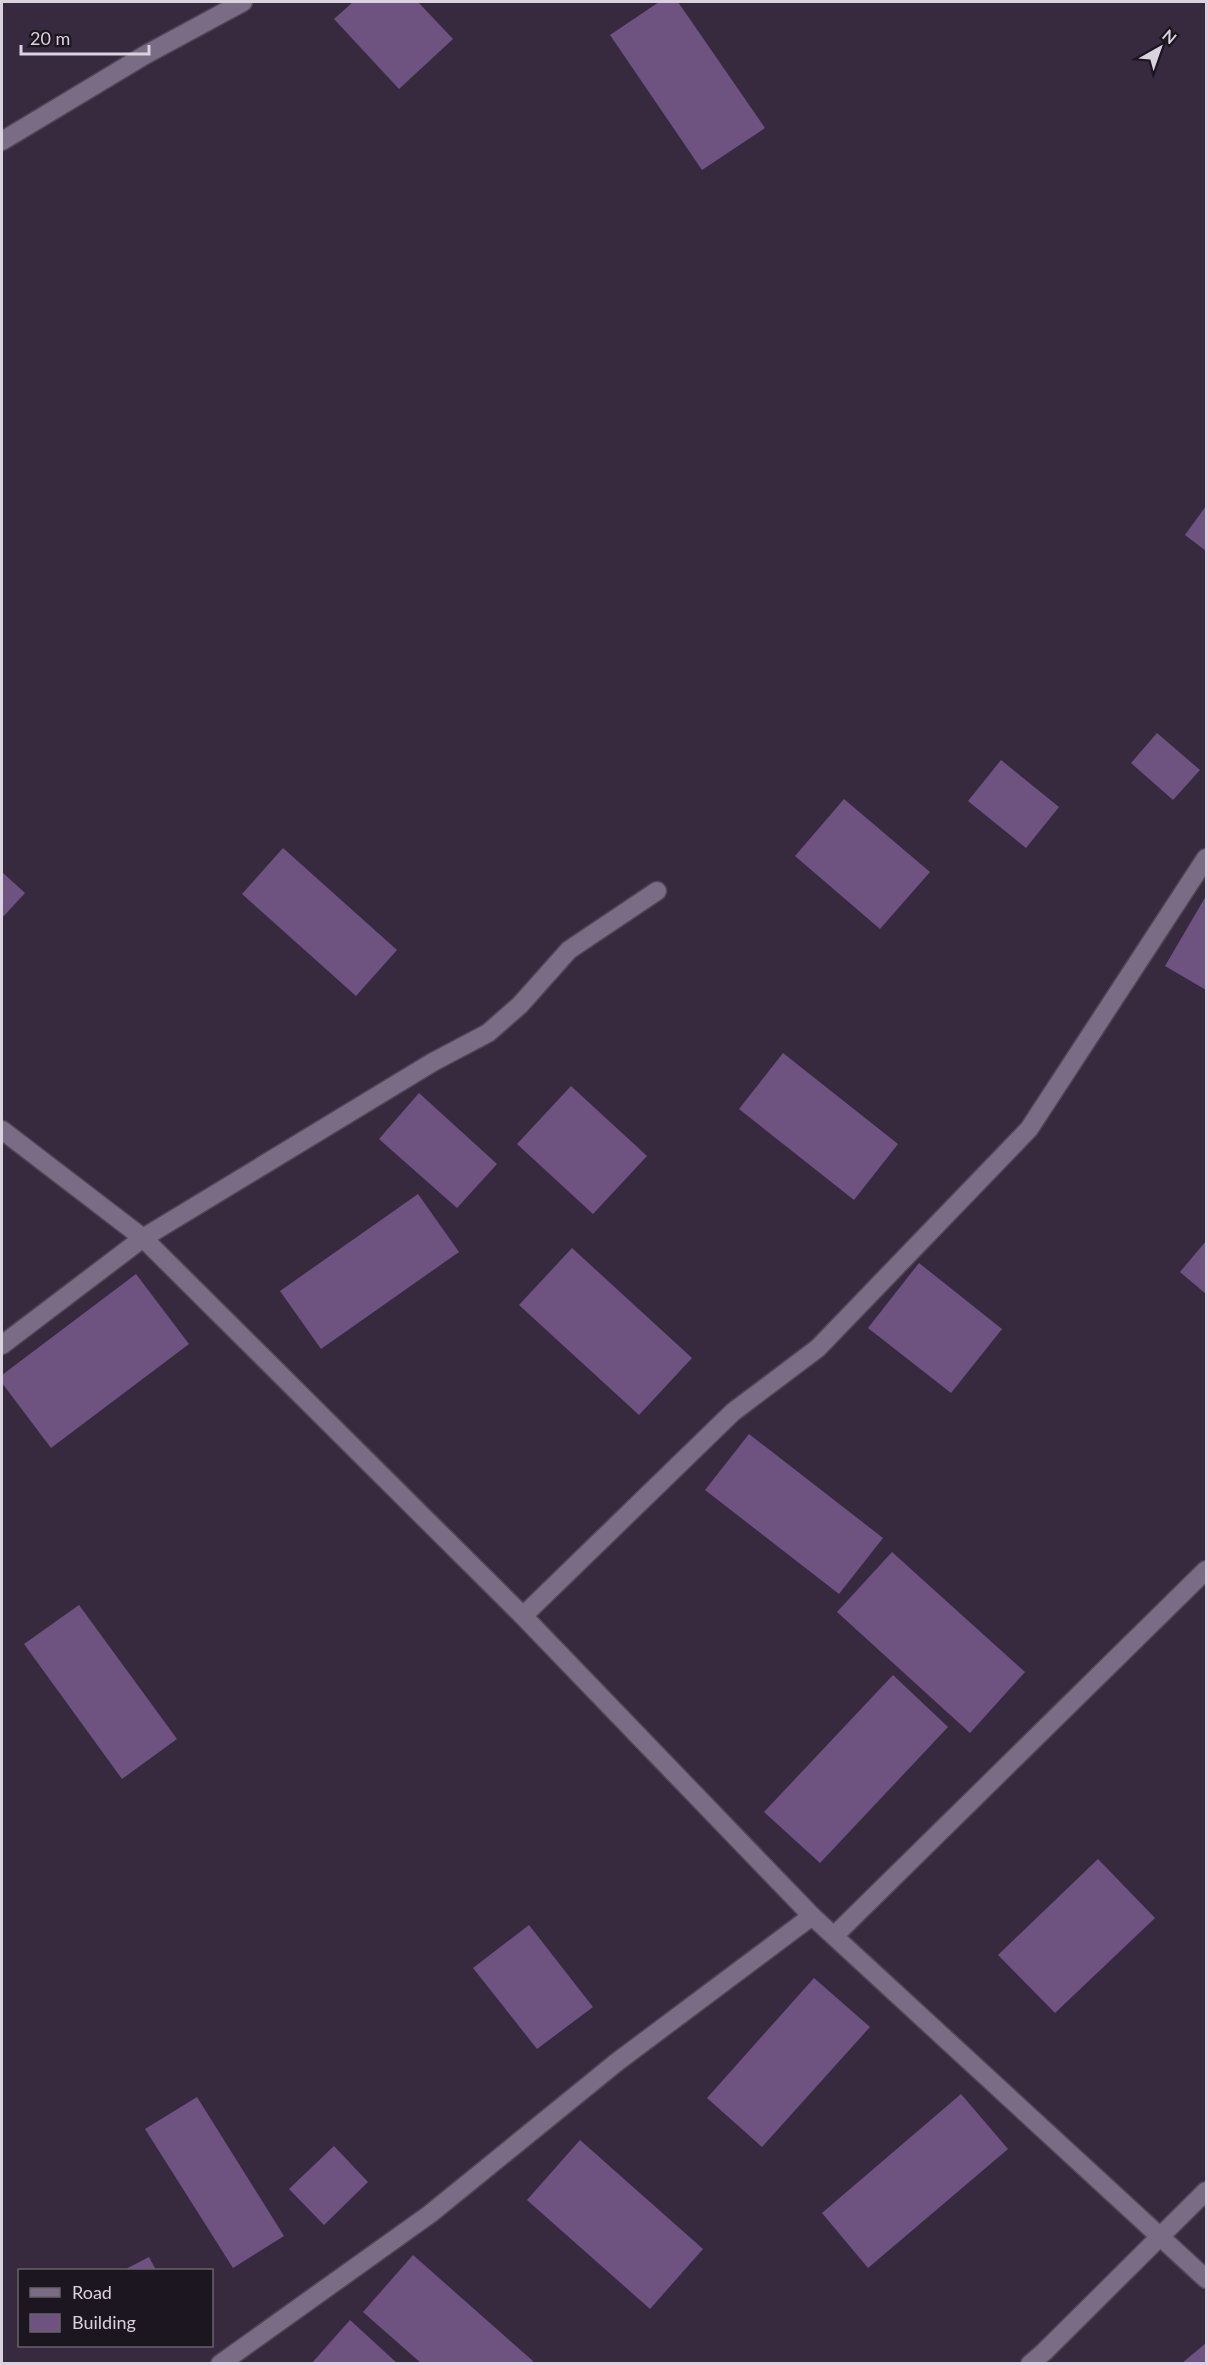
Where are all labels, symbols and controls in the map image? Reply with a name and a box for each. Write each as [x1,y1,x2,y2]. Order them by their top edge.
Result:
scale bar [21,18,148,56]
north arrow [1130,18,1190,78]
text: N [1159,25,1181,47]
text: 20 m [30,27,70,49]
legend [18,2269,213,2347]
text: Road [72,2281,112,2303]
text: Building [72,2311,136,2333]

